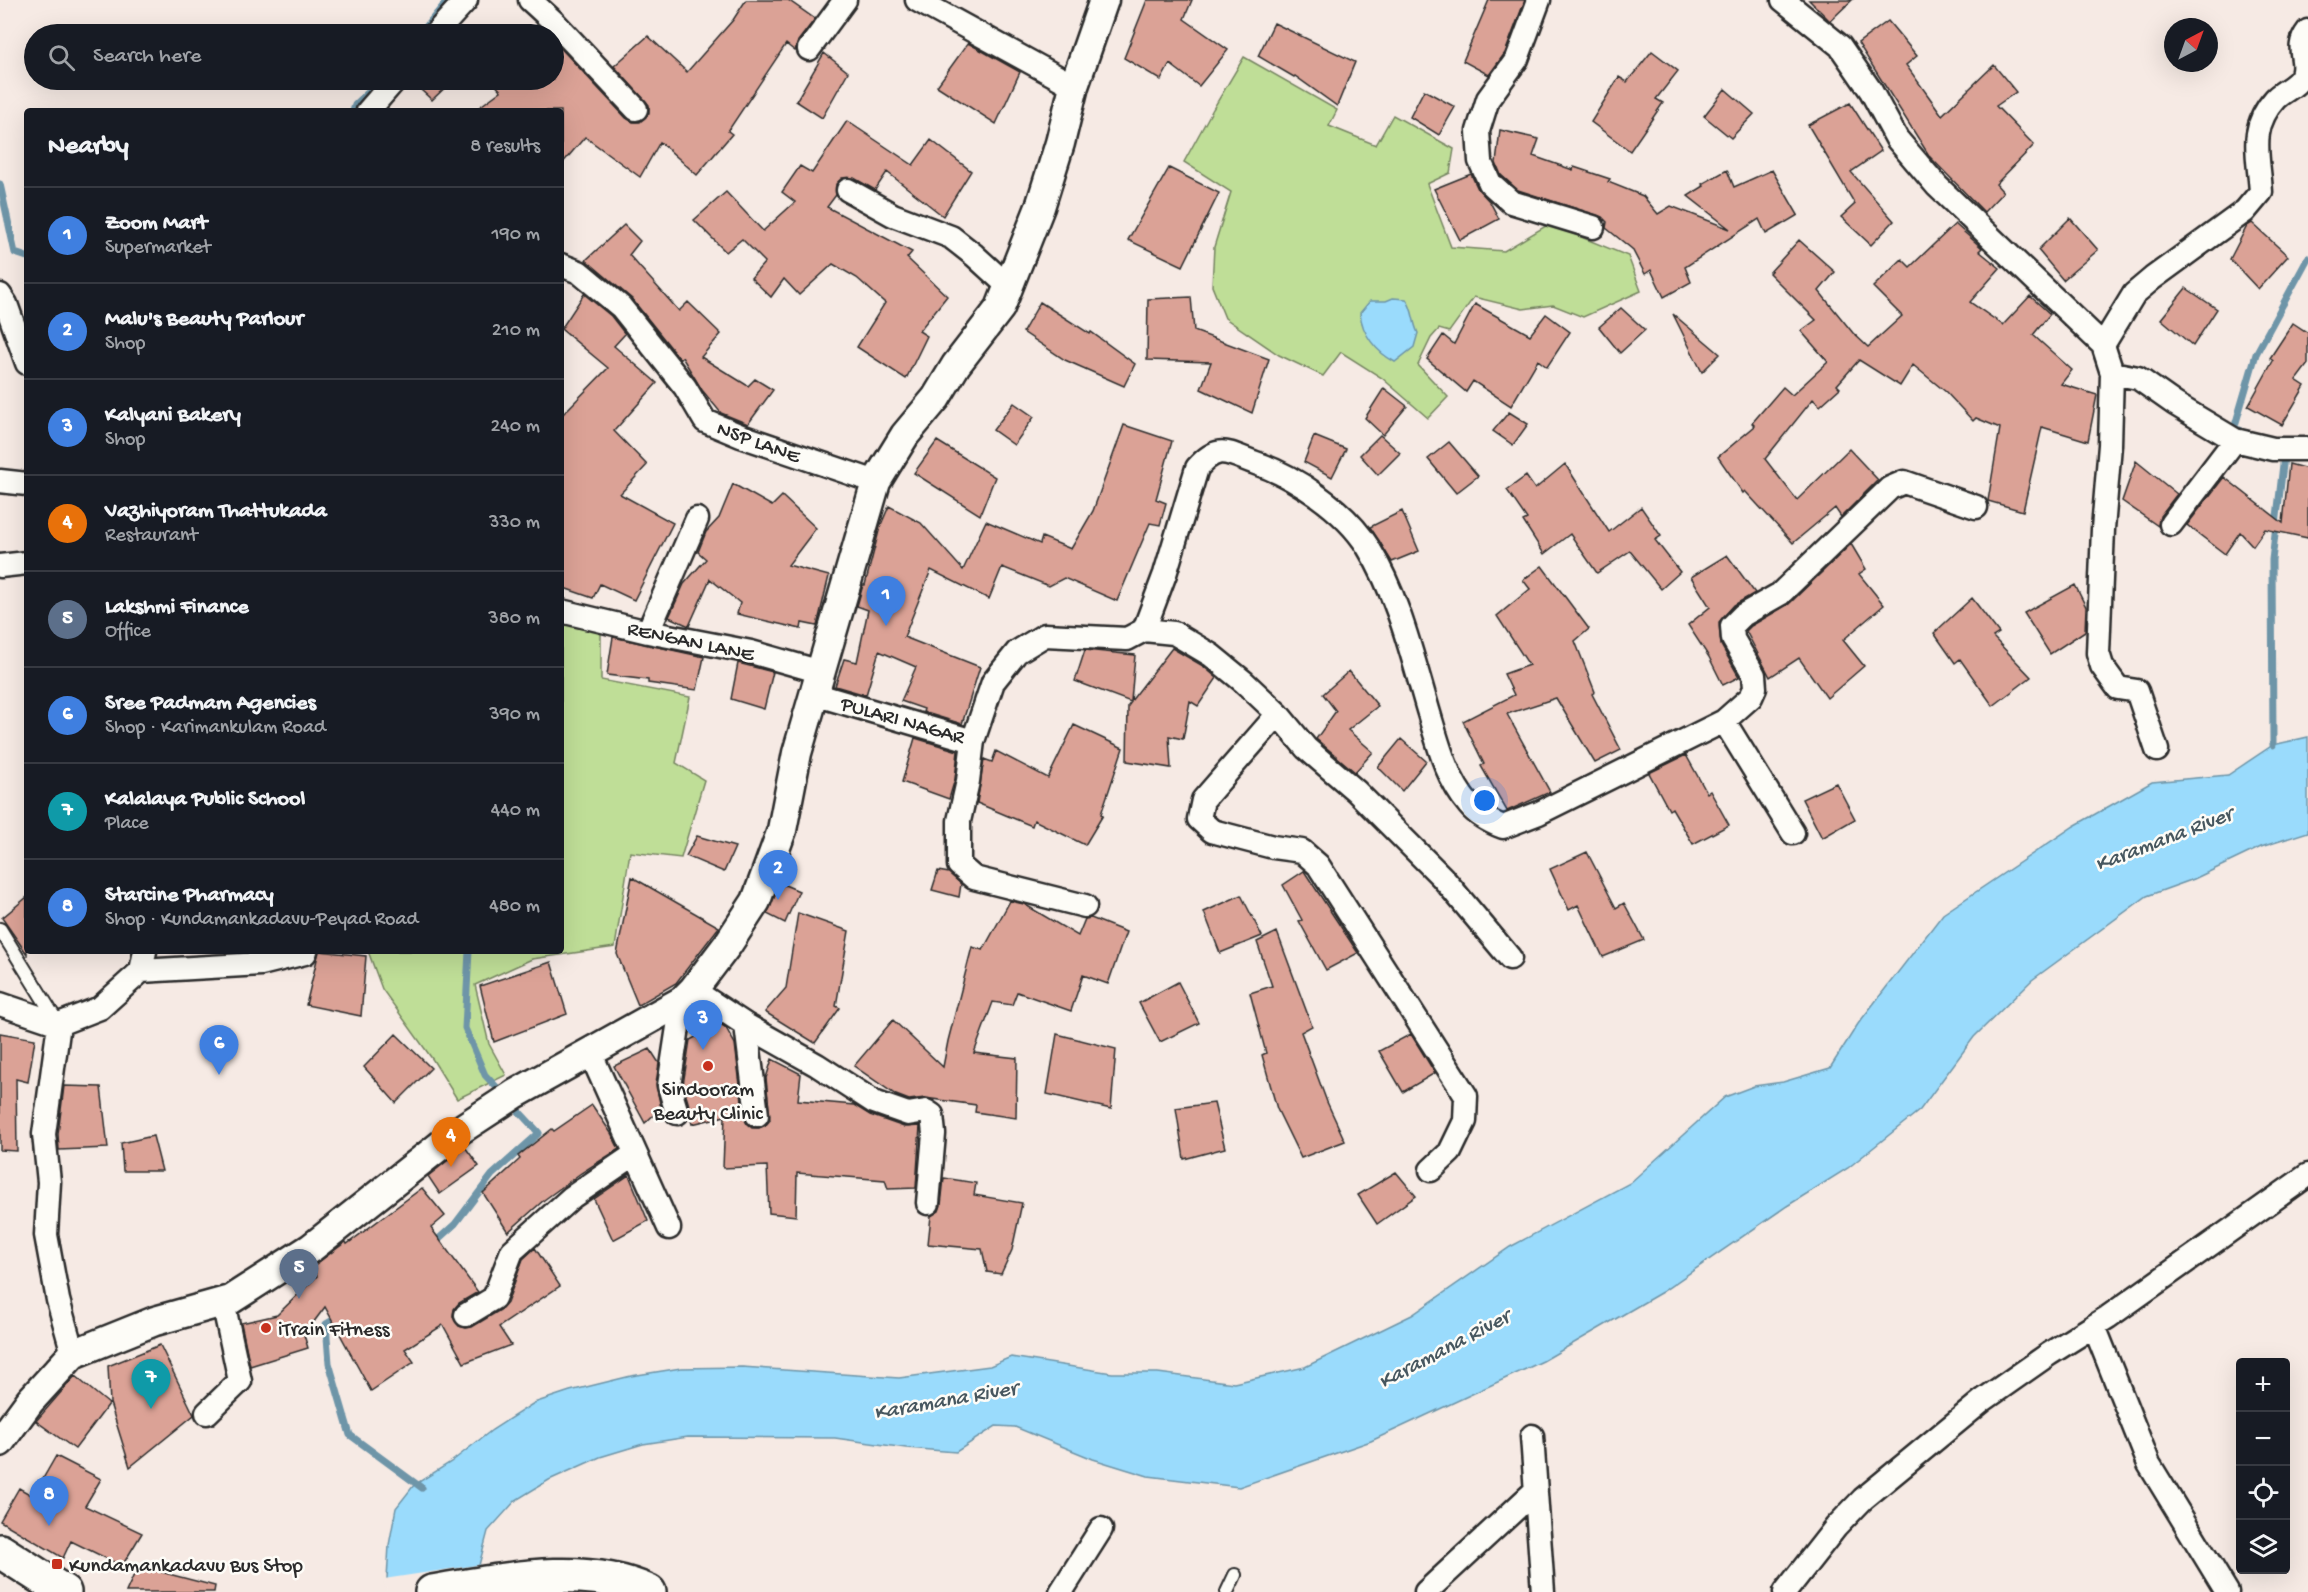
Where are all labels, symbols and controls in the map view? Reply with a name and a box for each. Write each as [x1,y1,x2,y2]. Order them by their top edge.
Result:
north arrow [2164,18,2218,72]
search box [24,24,564,90]
icon: search [45,41,78,74]
text: Search here [93,44,201,70]
text: Nearby [48,132,129,163]
text: 8 results [470,136,540,159]
text: Zoom Mart [105,211,207,237]
text: 1 [63,224,72,247]
text: 190 m [492,224,540,247]
text: Supermarket [105,237,211,260]
text: Malu's Beauty Parlour [105,307,303,333]
text: 2 [63,320,72,343]
text: 210 m [492,320,540,343]
text: Shop [105,333,145,356]
text: Kalyani Bakery [105,403,241,429]
text: 3 [62,416,73,439]
text: 240 m [490,416,540,439]
street label: NSP LANE [713,418,804,471]
text: Shop [105,429,145,452]
text: Vazhiyoram Thattukada [105,499,327,525]
text: 4 [63,512,72,535]
text: 330 m [489,512,540,535]
text: Restaurant [105,525,198,548]
pin: 1 [866,576,906,626]
text: Lakshmi Finance [105,595,249,621]
text: 5 [62,608,73,631]
text: 380 m [488,608,540,631]
street label: RENGAN LANE [625,618,757,669]
text: Office [105,621,151,644]
text: Sree Padmam Agencies [105,691,316,717]
street label: PULARI NAGAR [836,692,968,752]
text: 6 [62,704,73,727]
text: 390 m [489,704,540,727]
text: Shop · Karimankulam Road [105,717,326,740]
your location [1470,786,1499,815]
text: Kalalaya Public School [105,787,305,813]
text: 7 [62,800,73,823]
text: 440 m [491,800,540,823]
water label: Karamana River [2092,801,2241,879]
text: Place [105,813,149,836]
pin: 2 [758,850,798,900]
text: Starcine Pharmacy [105,883,274,909]
text: 8 [62,896,73,919]
text: 480 m [489,896,540,919]
text: Shop · Kundamankadavu-Peyad Road [105,909,418,932]
pin: 3 [684,1000,722,1050]
pin: 6 [200,1026,238,1075]
marker: Sindooram Beauty Clinic [701,1059,715,1073]
place label: Sindooram Beauty Clinic [652,1079,763,1128]
pin: 4 [432,1118,470,1167]
pin: 5 [280,1250,318,1299]
water label: Karamana River [1375,1303,1519,1396]
place label: iTrain Fitness [278,1319,391,1344]
marker: iTrain Fitness [259,1321,273,1335]
map controls [2236,1358,2290,1574]
button: + [2236,1358,2290,1412]
pin: 7 [132,1360,170,1409]
water label: Karamana River [872,1376,1024,1427]
button: − [2236,1412,2290,1466]
button: locate [2236,1466,2290,1520]
pin: 8 [29,1476,68,1526]
button: layers [2236,1520,2290,1574]
place label: Kundamankadavu Bus Stop [69,1555,303,1580]
marker: Kundamankadavu Bus Stop [50,1557,64,1571]

